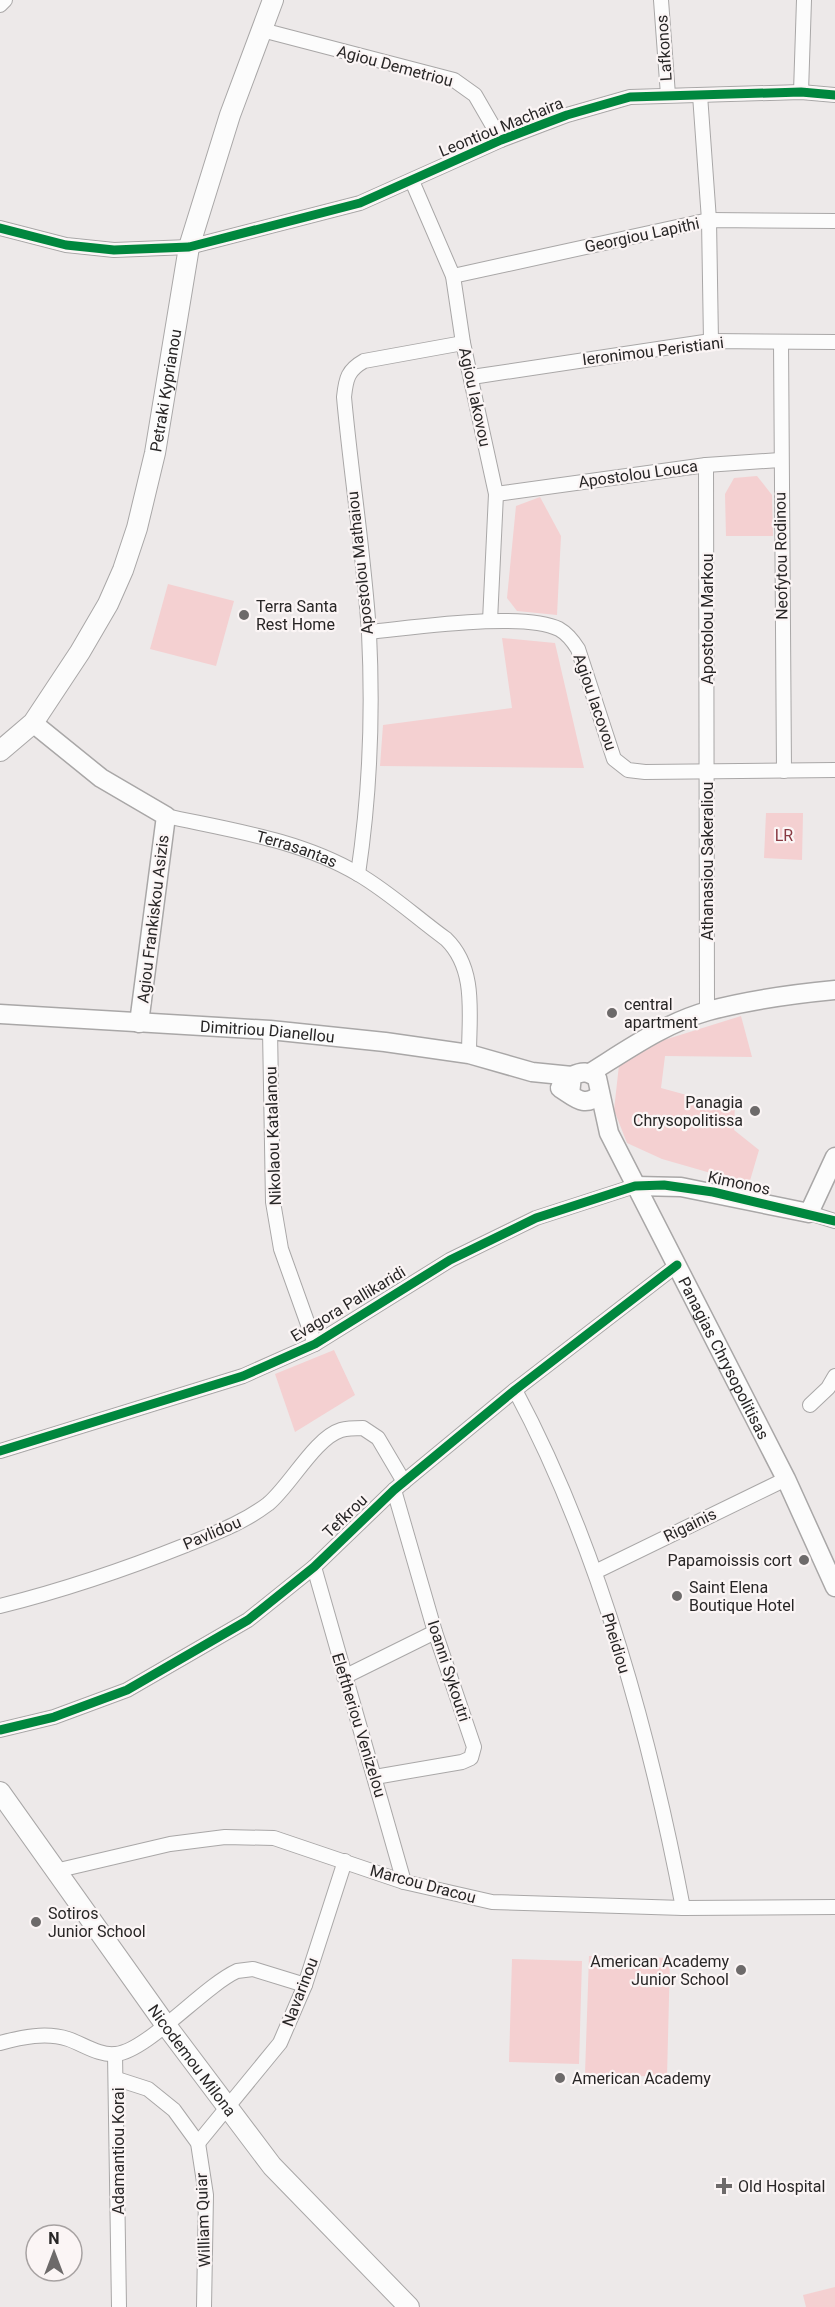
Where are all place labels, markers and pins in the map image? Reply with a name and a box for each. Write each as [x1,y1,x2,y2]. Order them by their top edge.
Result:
place label: Terra Santa Rest Home [256,597,337,634]
marker: Terra Santa Rest Home [237,608,251,622]
place label: central apartment [624,995,698,1032]
marker: central apartment [605,1006,619,1020]
place label: Panagia Chrysopolitissa [633,1093,743,1130]
marker: Panagia Chrysopolitissa [748,1104,762,1118]
place label: Papamoissis cort [667,1551,792,1570]
marker: Papamoissis cort [797,1553,811,1567]
place label: Saint Elena Boutique Hotel [689,1578,795,1615]
marker: Saint Elena Boutique Hotel [670,1589,684,1603]
place label: Sotiros Junior School [48,1904,146,1941]
marker: Sotiros Junior School [29,1915,43,1929]
place label: American Academy Junior School [590,1952,729,1989]
marker: American Academy Junior School [734,1963,748,1977]
place label: American Academy [572,2069,711,2088]
marker: American Academy [553,2071,567,2085]
marker: Old Hospital [715,2177,733,2195]
place label: Old Hospital [738,2177,825,2196]

